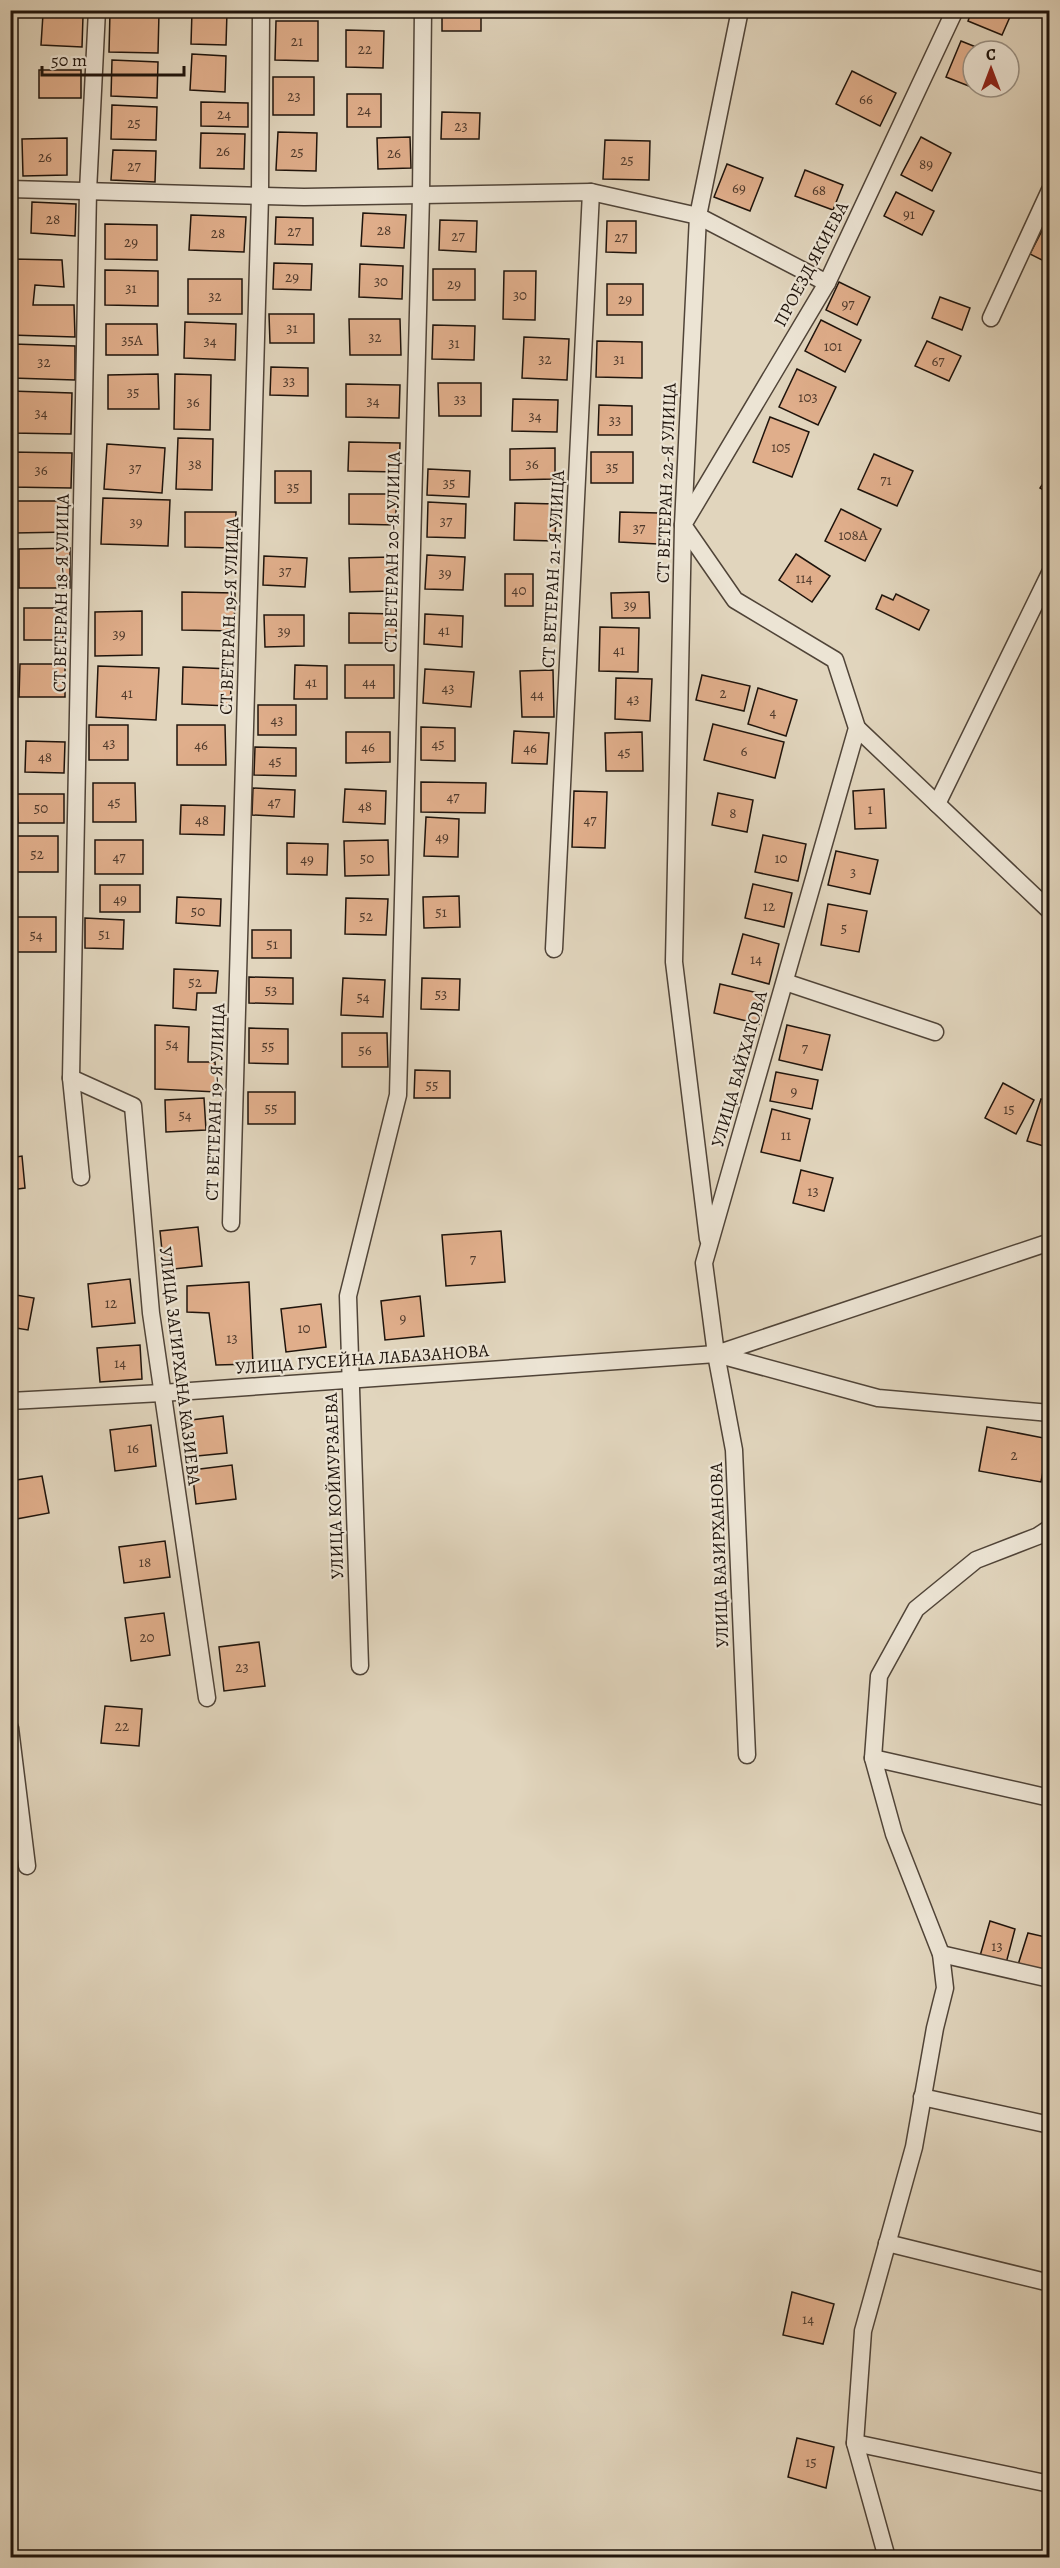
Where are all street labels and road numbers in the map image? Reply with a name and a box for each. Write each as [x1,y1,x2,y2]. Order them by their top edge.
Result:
street label: ПРОЕЗД ЯКИЕВА [768,197,854,331]
street label: СТ ВЕТЕРАН 22-Я УЛИЦА [651,382,682,584]
street label: СТ ВЕТЕРАН 20-Я УЛИЦА [378,451,406,653]
street label: СТ ВЕТЕРАН 21-Я УЛИЦА [536,469,570,669]
street label: СТ ВЕТЕРАН 18-Я УЛИЦА [47,493,75,692]
street label: СТ ВЕТЕРАН 19-Я УЛИЦА [214,516,244,715]
street label: УЛИЦА БАЙХАТОВА [705,988,773,1150]
street label: СТ ВЕТЕРАН 19-Я УЛИЦА [200,1002,230,1201]
street label: УЛИЦА ЗАГИРХАНА КАЗИЕВА [153,1245,207,1487]
street label: УЛИЦА ГУСЕЙНА ЛАБАЗАНОВА [234,1338,490,1380]
street label: УЛИЦА КОЙМУРЗАЕВА [319,1392,349,1580]
street label: УЛИЦА ВАЗИРХАНОВА [704,1461,734,1648]

